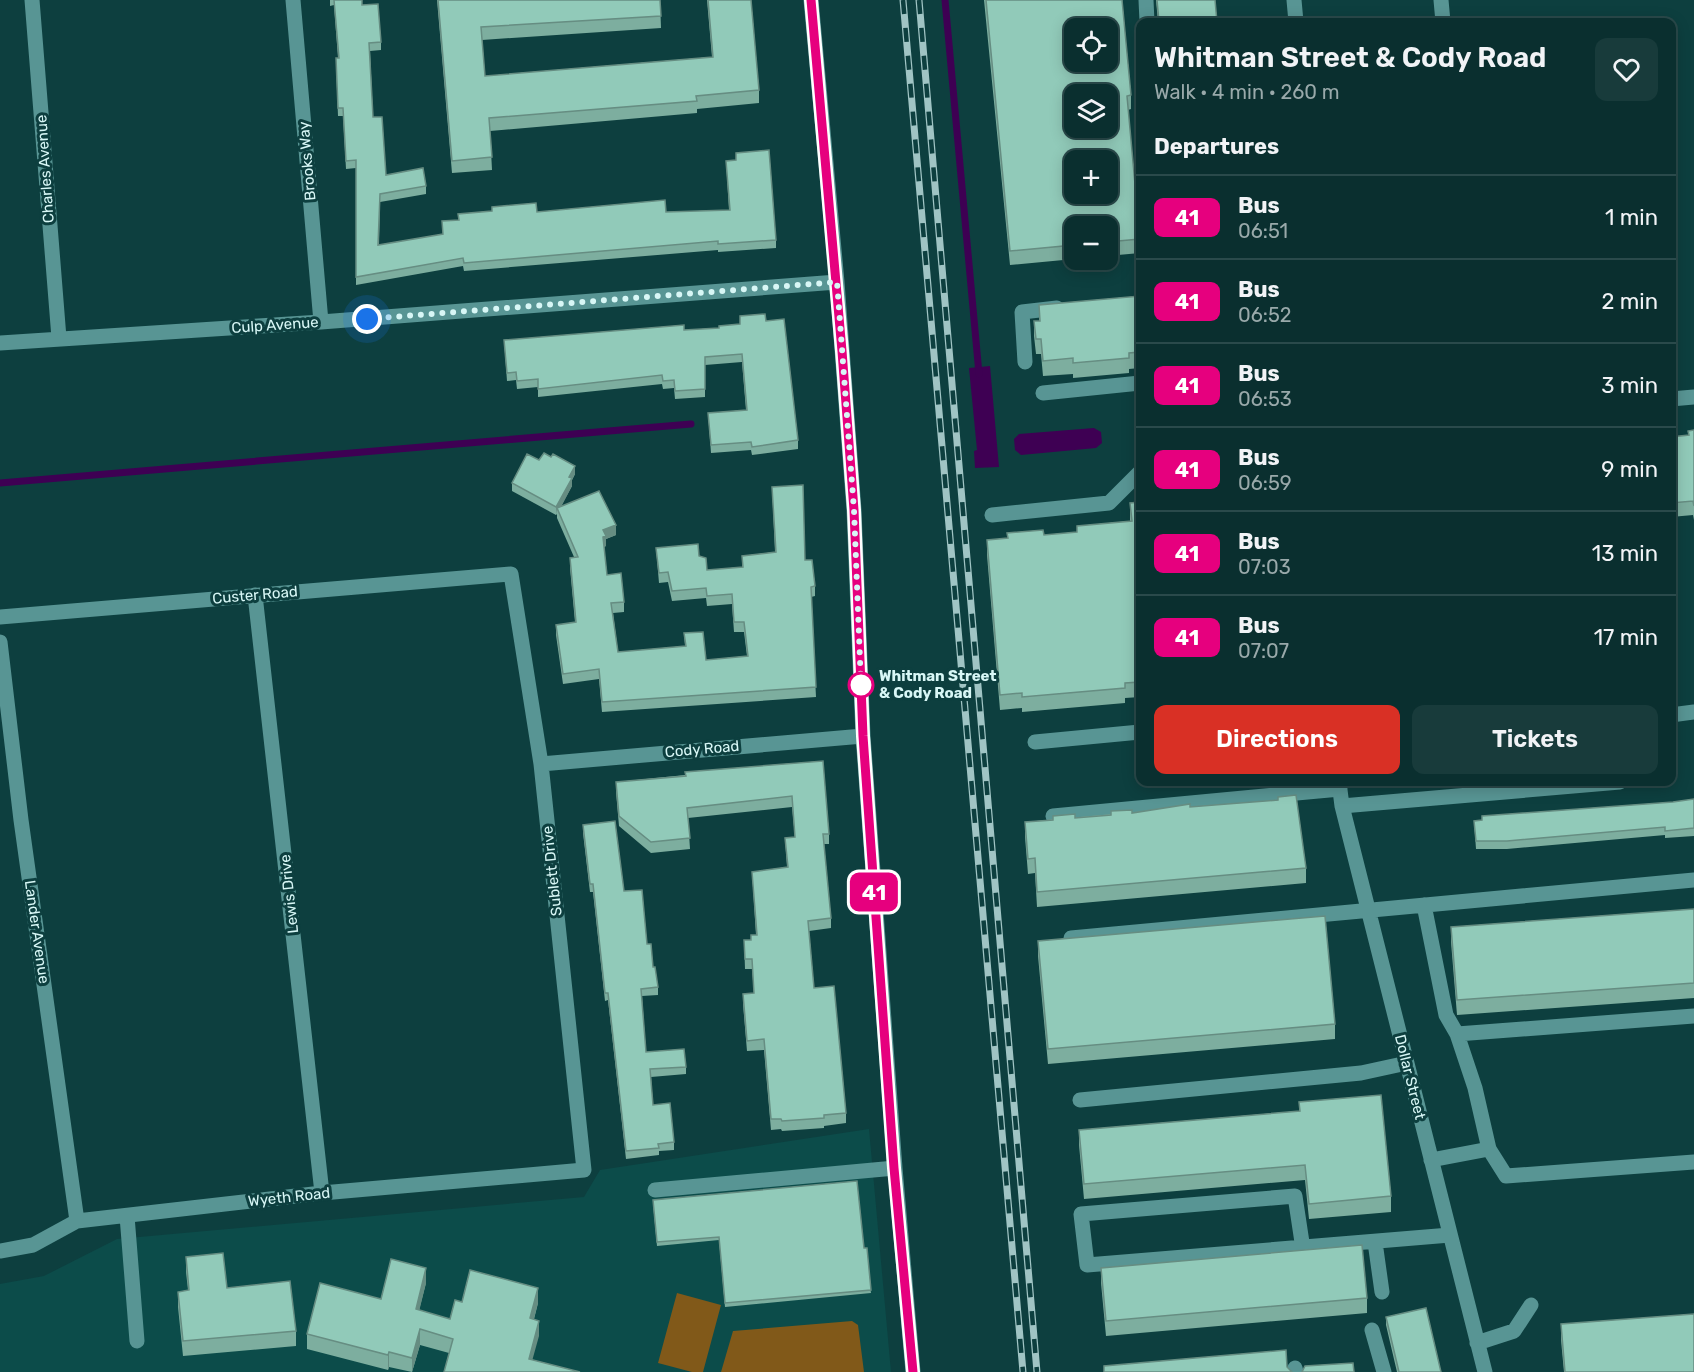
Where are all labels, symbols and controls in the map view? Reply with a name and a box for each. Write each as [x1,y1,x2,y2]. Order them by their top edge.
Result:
map controls [1064,18,1118,270]
button: locate [1064,18,1118,72]
button: heart [1595,38,1658,101]
text: Whitman Street & Cody Road [1154,41,1547,74]
text: Walk · 4 min · 260 m [1154,80,1340,104]
button: layers [1064,84,1118,138]
street label: Charles Avenue [32,114,58,224]
street label: Brooks Way [295,121,319,201]
text: Departures [1154,133,1279,160]
button: + [1064,150,1118,204]
text: Bus [1238,192,1280,219]
text: 1 min [1605,204,1658,231]
text: 41 [1175,205,1199,230]
button: − [1064,216,1118,270]
text: 06:51 [1238,219,1288,243]
text: Bus [1238,276,1280,303]
text: 2 min [1601,288,1658,315]
text: 41 [1175,289,1199,314]
text: 06:52 [1238,303,1292,327]
your location [352,304,382,334]
street label: Culp Avenue [231,313,319,337]
text: Bus [1238,360,1280,387]
text: 3 min [1601,372,1658,399]
text: 41 [1175,373,1199,398]
text: 06:53 [1238,387,1292,411]
text: Bus [1238,444,1280,471]
text: 9 min [1601,456,1658,483]
text: 41 [1175,457,1199,482]
text: 06:59 [1238,471,1292,495]
text: Bus [1238,528,1280,555]
text: 13 min [1592,540,1658,567]
text: 41 [1175,541,1199,566]
text: 07:03 [1238,555,1291,579]
street label: Custer Road [212,582,298,608]
text: Bus [1238,612,1280,639]
text: 17 min [1594,624,1658,651]
text: 41 [1175,625,1199,650]
text: 07:07 [1238,639,1289,663]
place label: Whitman Street & Cody Road [879,667,996,702]
marker: Whitman Street & Cody Road [848,672,874,698]
button: Directions [1154,705,1400,774]
button: Tickets [1412,705,1658,774]
street label: Cody Road [664,737,740,761]
street label: Sublett Drive [538,825,566,917]
street label: Lewis Drive [276,853,302,935]
line badge: 41 [847,872,901,912]
street label: Lander Avenue [21,879,53,985]
text: 41 [862,880,886,905]
street label: Dollar Street [1391,1033,1429,1121]
street label: Wyeth Road [247,1184,331,1210]

